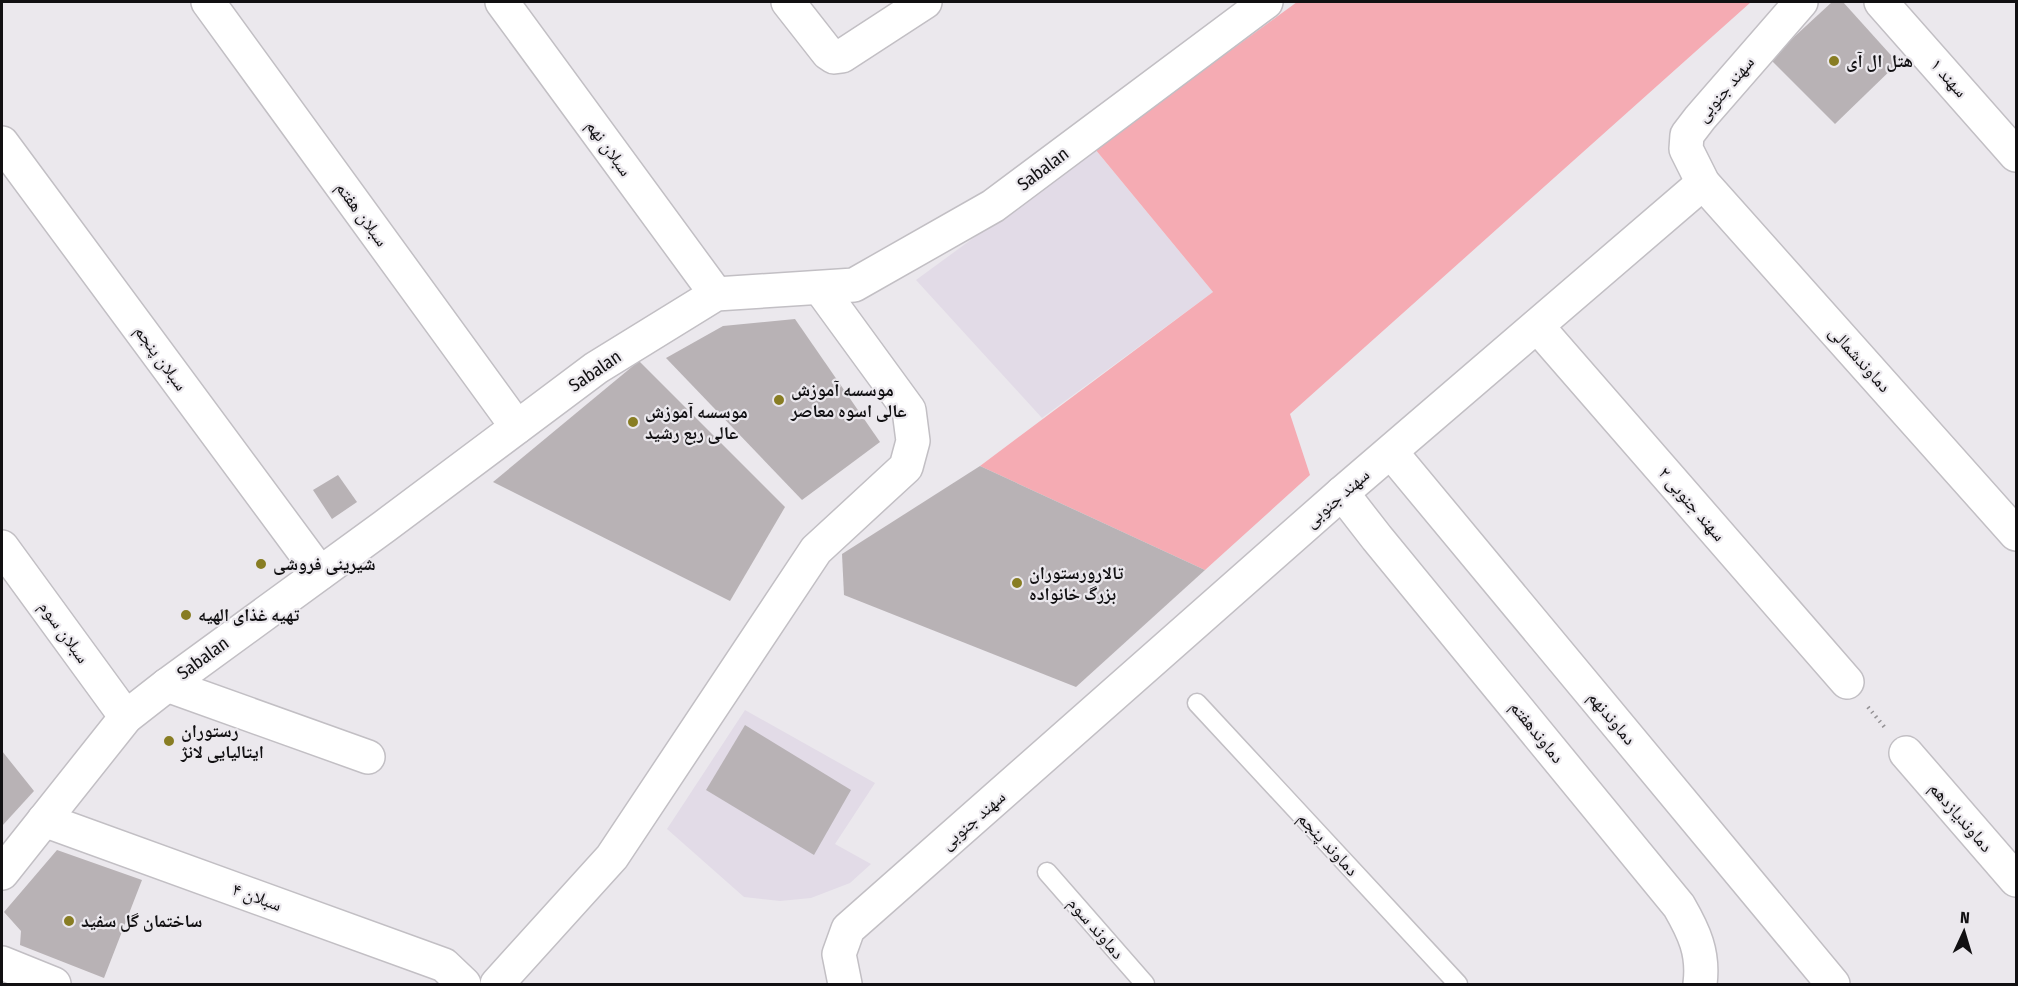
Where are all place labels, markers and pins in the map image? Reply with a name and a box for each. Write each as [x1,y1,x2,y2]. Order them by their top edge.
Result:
place label: هتل ال آی [1846,50,1913,72]
marker: هتل ال آی [1827,54,1841,68]
place label: موسسه آموزش عالی اسوه معاصر [790,379,907,422]
marker: موسسه آموزش عالی اسوه معاصر [772,393,786,407]
place label: موسسه آموزش عالی ربع رشید [645,401,748,445]
marker: موسسه آموزش عالی ربع رشید [626,415,640,429]
place label: شیرینی فروشی [273,553,376,575]
marker: شیرینی فروشی [254,557,268,571]
place label: تالارورستوران بزرگ خانواده [1029,562,1124,605]
marker: تالارورستوران بزرگ خانواده [1010,576,1024,590]
place label: تهیه غذای الهیه [198,604,299,626]
marker: تهیه غذای الهیه [179,608,193,622]
place label: رستوران ایتالیایی لانژ [180,720,264,763]
marker: رستوران ایتالیایی لانژ [162,734,176,748]
place label: ساختمان گل سفید [81,910,202,932]
marker: ساختمان گل سفید [62,914,76,928]

